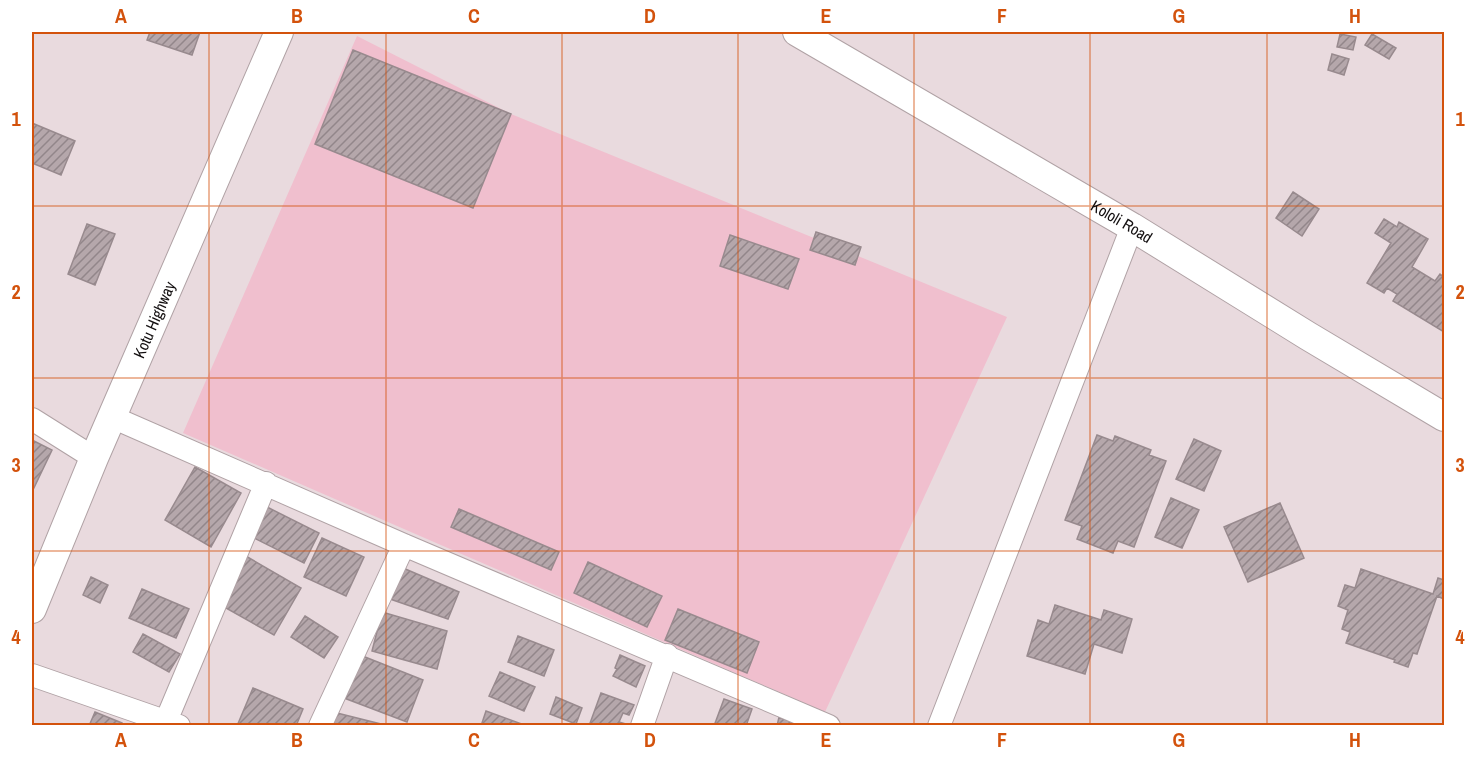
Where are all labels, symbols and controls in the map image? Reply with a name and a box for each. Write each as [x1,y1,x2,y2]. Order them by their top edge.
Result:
text: A [115,2,127,29]
text: B [291,2,303,29]
text: C [468,2,480,29]
text: D [644,2,656,29]
text: E [821,2,832,29]
text: F [997,2,1007,29]
text: G [1173,2,1185,29]
text: H [1349,2,1361,29]
text: 1 [11,105,21,132]
text: 1 [1455,105,1465,132]
street label: Kololi Road [1087,195,1157,248]
street label: Kotu Highway [128,277,181,362]
text: 2 [11,278,21,305]
text: 2 [1455,278,1465,305]
text: 3 [11,451,21,478]
text: 3 [1455,451,1465,478]
text: 4 [11,623,21,650]
text: 4 [1455,623,1465,650]
text: A [115,726,127,753]
text: B [291,726,303,753]
text: C [468,726,480,753]
text: D [644,726,656,753]
text: E [821,726,832,753]
text: F [997,726,1007,753]
text: G [1173,726,1185,753]
text: H [1349,726,1361,753]

